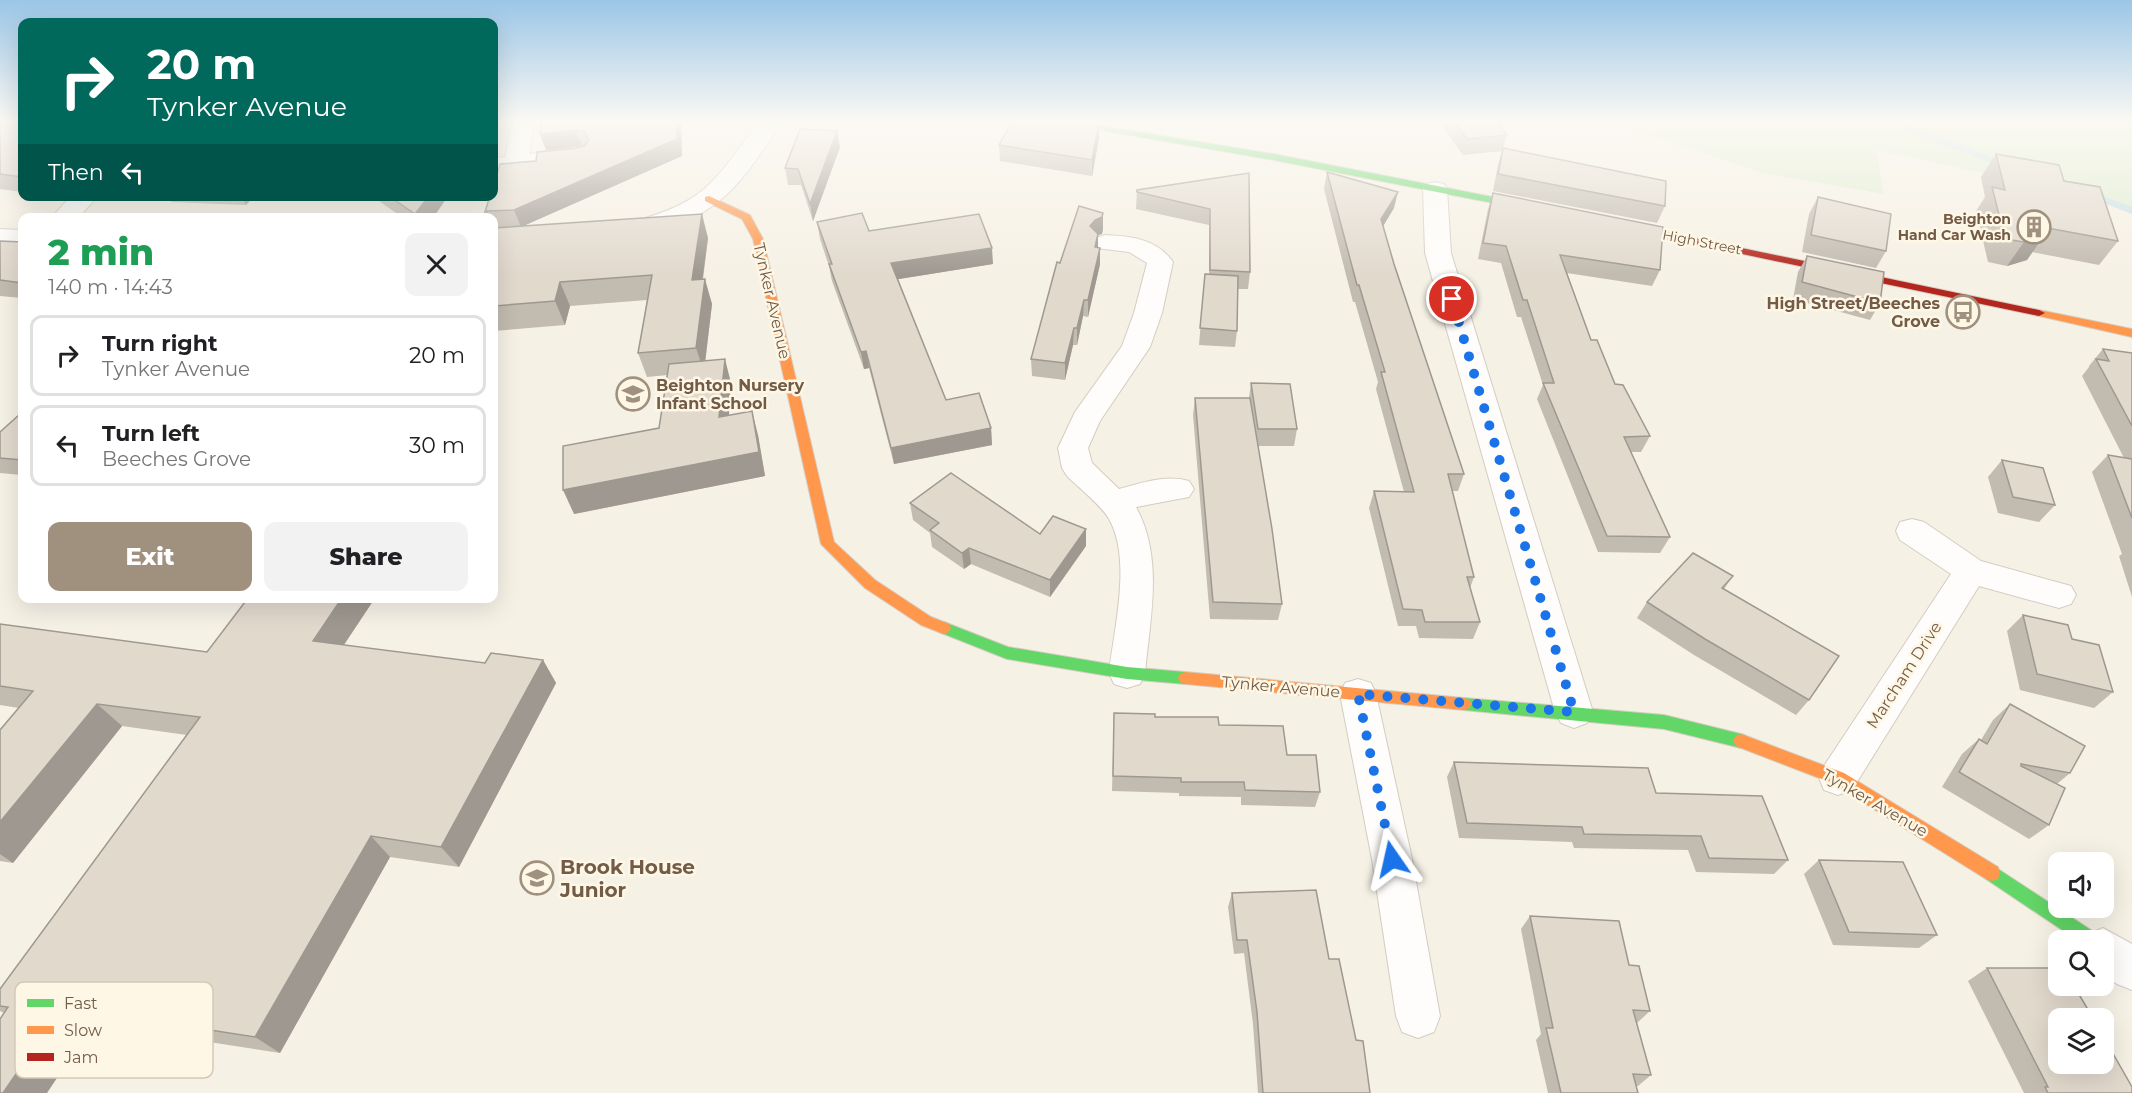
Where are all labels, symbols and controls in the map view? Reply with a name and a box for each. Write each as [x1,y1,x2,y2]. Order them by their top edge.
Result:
text: 20 m [147,38,256,90]
icon: right [48,42,126,120]
text: Tynker Avenue [147,90,347,123]
icon: left [116,156,149,189]
text: Then [48,159,104,186]
building icon: Beighton Hand Car Wash [2016,209,2052,245]
place label: Beighton Hand Car Wash [1898,210,2011,244]
street label: High Street [1661,226,1743,259]
text: 2 min [48,230,154,274]
button: close [405,233,468,296]
street label: Tynker Avenue [749,241,795,361]
pin [1426,273,1477,324]
text: 140 m · 14:43 [48,275,173,299]
icon: arrive [1435,282,1468,315]
place label: High Street/Beeches Grove [1767,294,1941,331]
bus stop icon: High Street/Beeches Grove [1945,294,1981,330]
text: Turn right [102,330,217,357]
icon: right [51,339,84,372]
text: 20 m [409,342,465,369]
text: Tynker Avenue [102,357,250,381]
school or university icon: Beighton Nursery Infant School [615,376,651,412]
place label: Beighton Nursery Infant School [656,376,804,413]
text: Turn left [102,420,200,447]
icon: left [51,429,84,462]
text: 30 m [409,432,465,459]
text: Beeches Grove [102,447,251,471]
button: Exit [48,522,252,591]
button: Share [264,522,468,591]
street label: Marcham Drive [1862,618,1946,732]
street label: Tynker Avenue [1221,672,1341,702]
street label: Tynker Avenue [1819,765,1931,841]
position arrow [1360,827,1424,891]
map controls [2048,852,2114,1074]
button: sound [2048,852,2114,918]
place label: Brook House Junior [559,855,695,902]
school or university icon: Brook House Junior [519,860,555,896]
button: search [2048,930,2114,996]
legend [15,982,213,1078]
text: Fast [64,994,98,1013]
button: layers [2048,1008,2114,1074]
text: Slow [64,1021,102,1040]
text: Jam [63,1048,98,1067]

